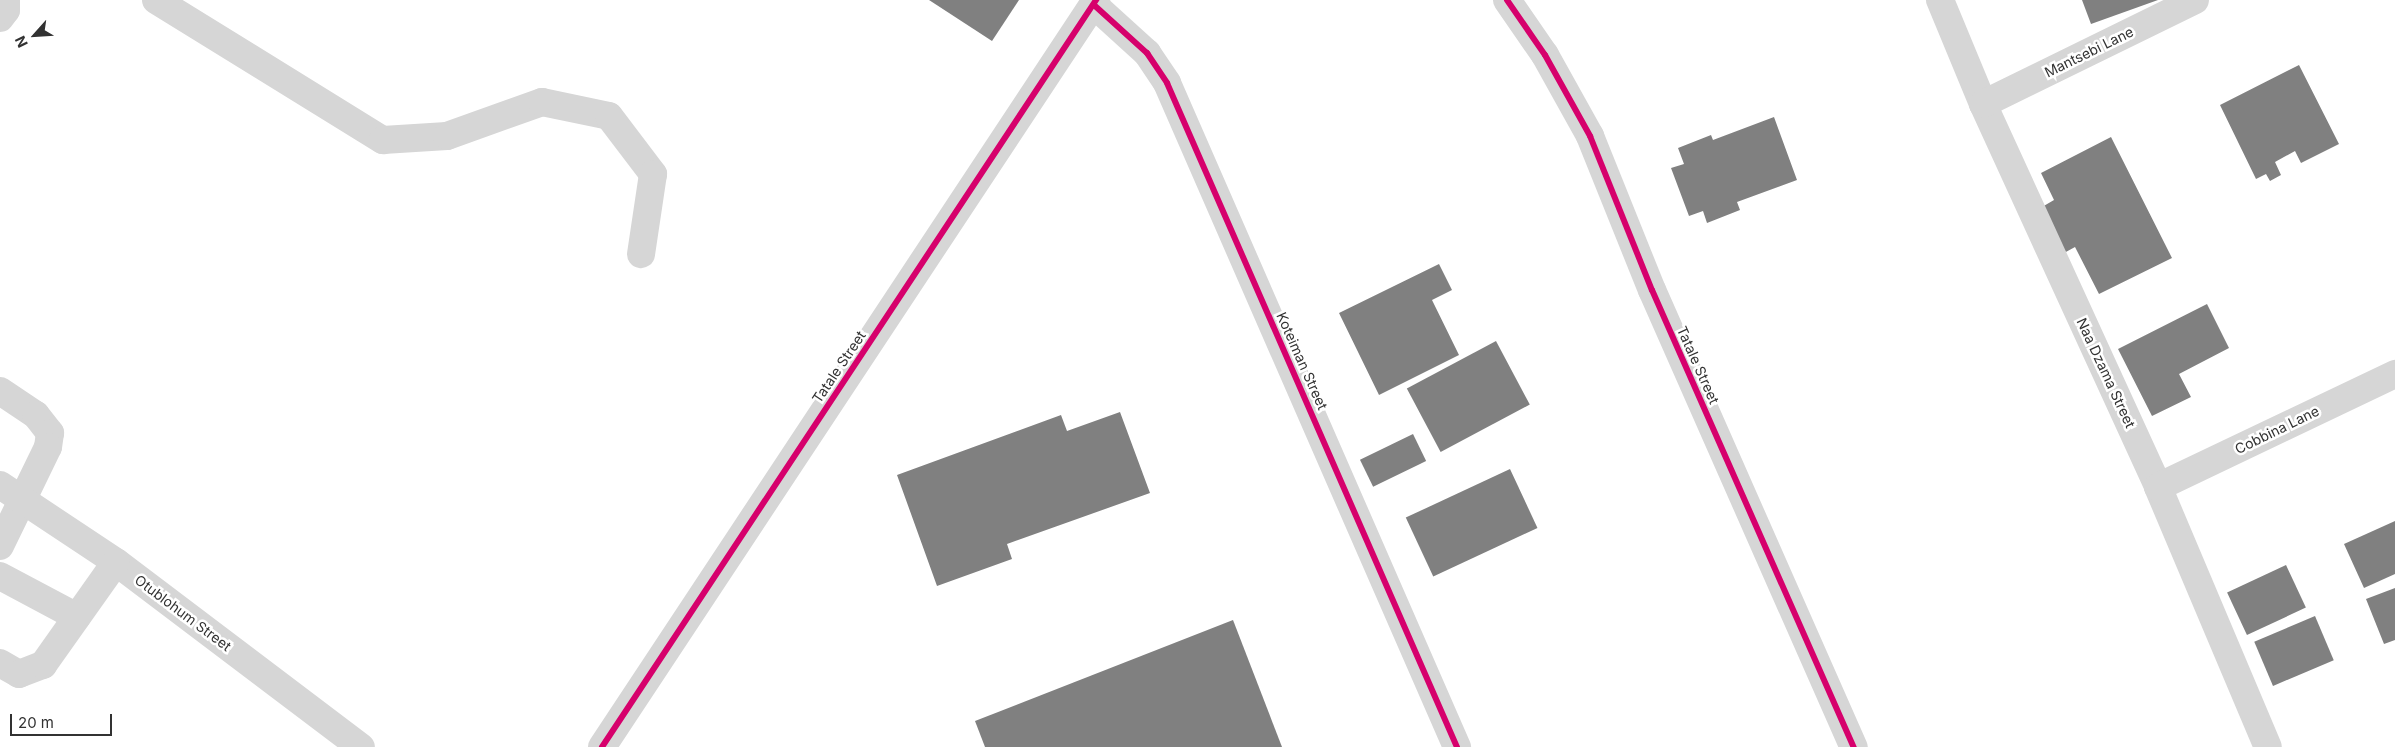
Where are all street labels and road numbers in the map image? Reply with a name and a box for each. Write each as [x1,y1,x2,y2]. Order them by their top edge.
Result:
street label: Mantsebi Lane [2042,23,2136,81]
street label: Koteiman Street [1273,310,1331,412]
street label: Naa Dzama Street [2073,315,2139,431]
street label: Tatale Street [1673,323,1723,407]
street label: Tatale Street [809,328,869,406]
street label: Cobbina Lane [2232,402,2322,458]
street label: Otublohum Street [132,571,234,655]

